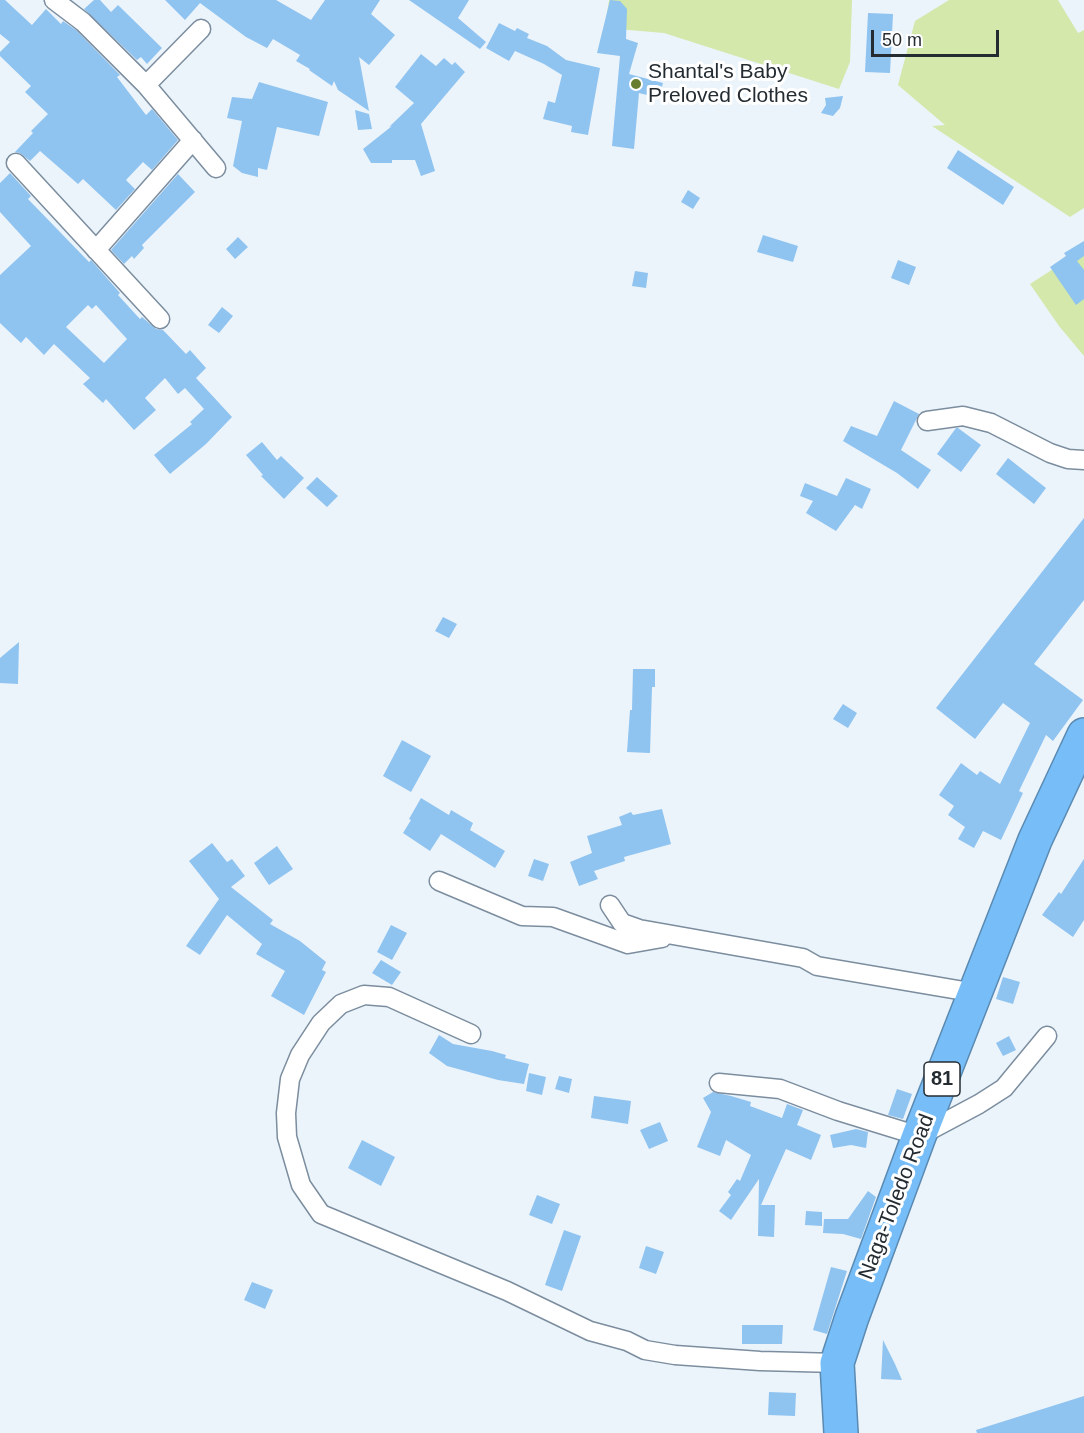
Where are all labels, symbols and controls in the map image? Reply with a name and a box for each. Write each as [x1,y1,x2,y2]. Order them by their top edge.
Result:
scale bar [874,18,1002,56]
text: 50 m [882,30,922,50]
place label: Shantal's Baby Preloved Clothes [648,59,808,109]
marker: Shantal's Baby Preloved Clothes [629,77,643,91]
road number: 81 [924,1062,960,1096]
street label: Naga-Toledo Road [854,1111,940,1283]

